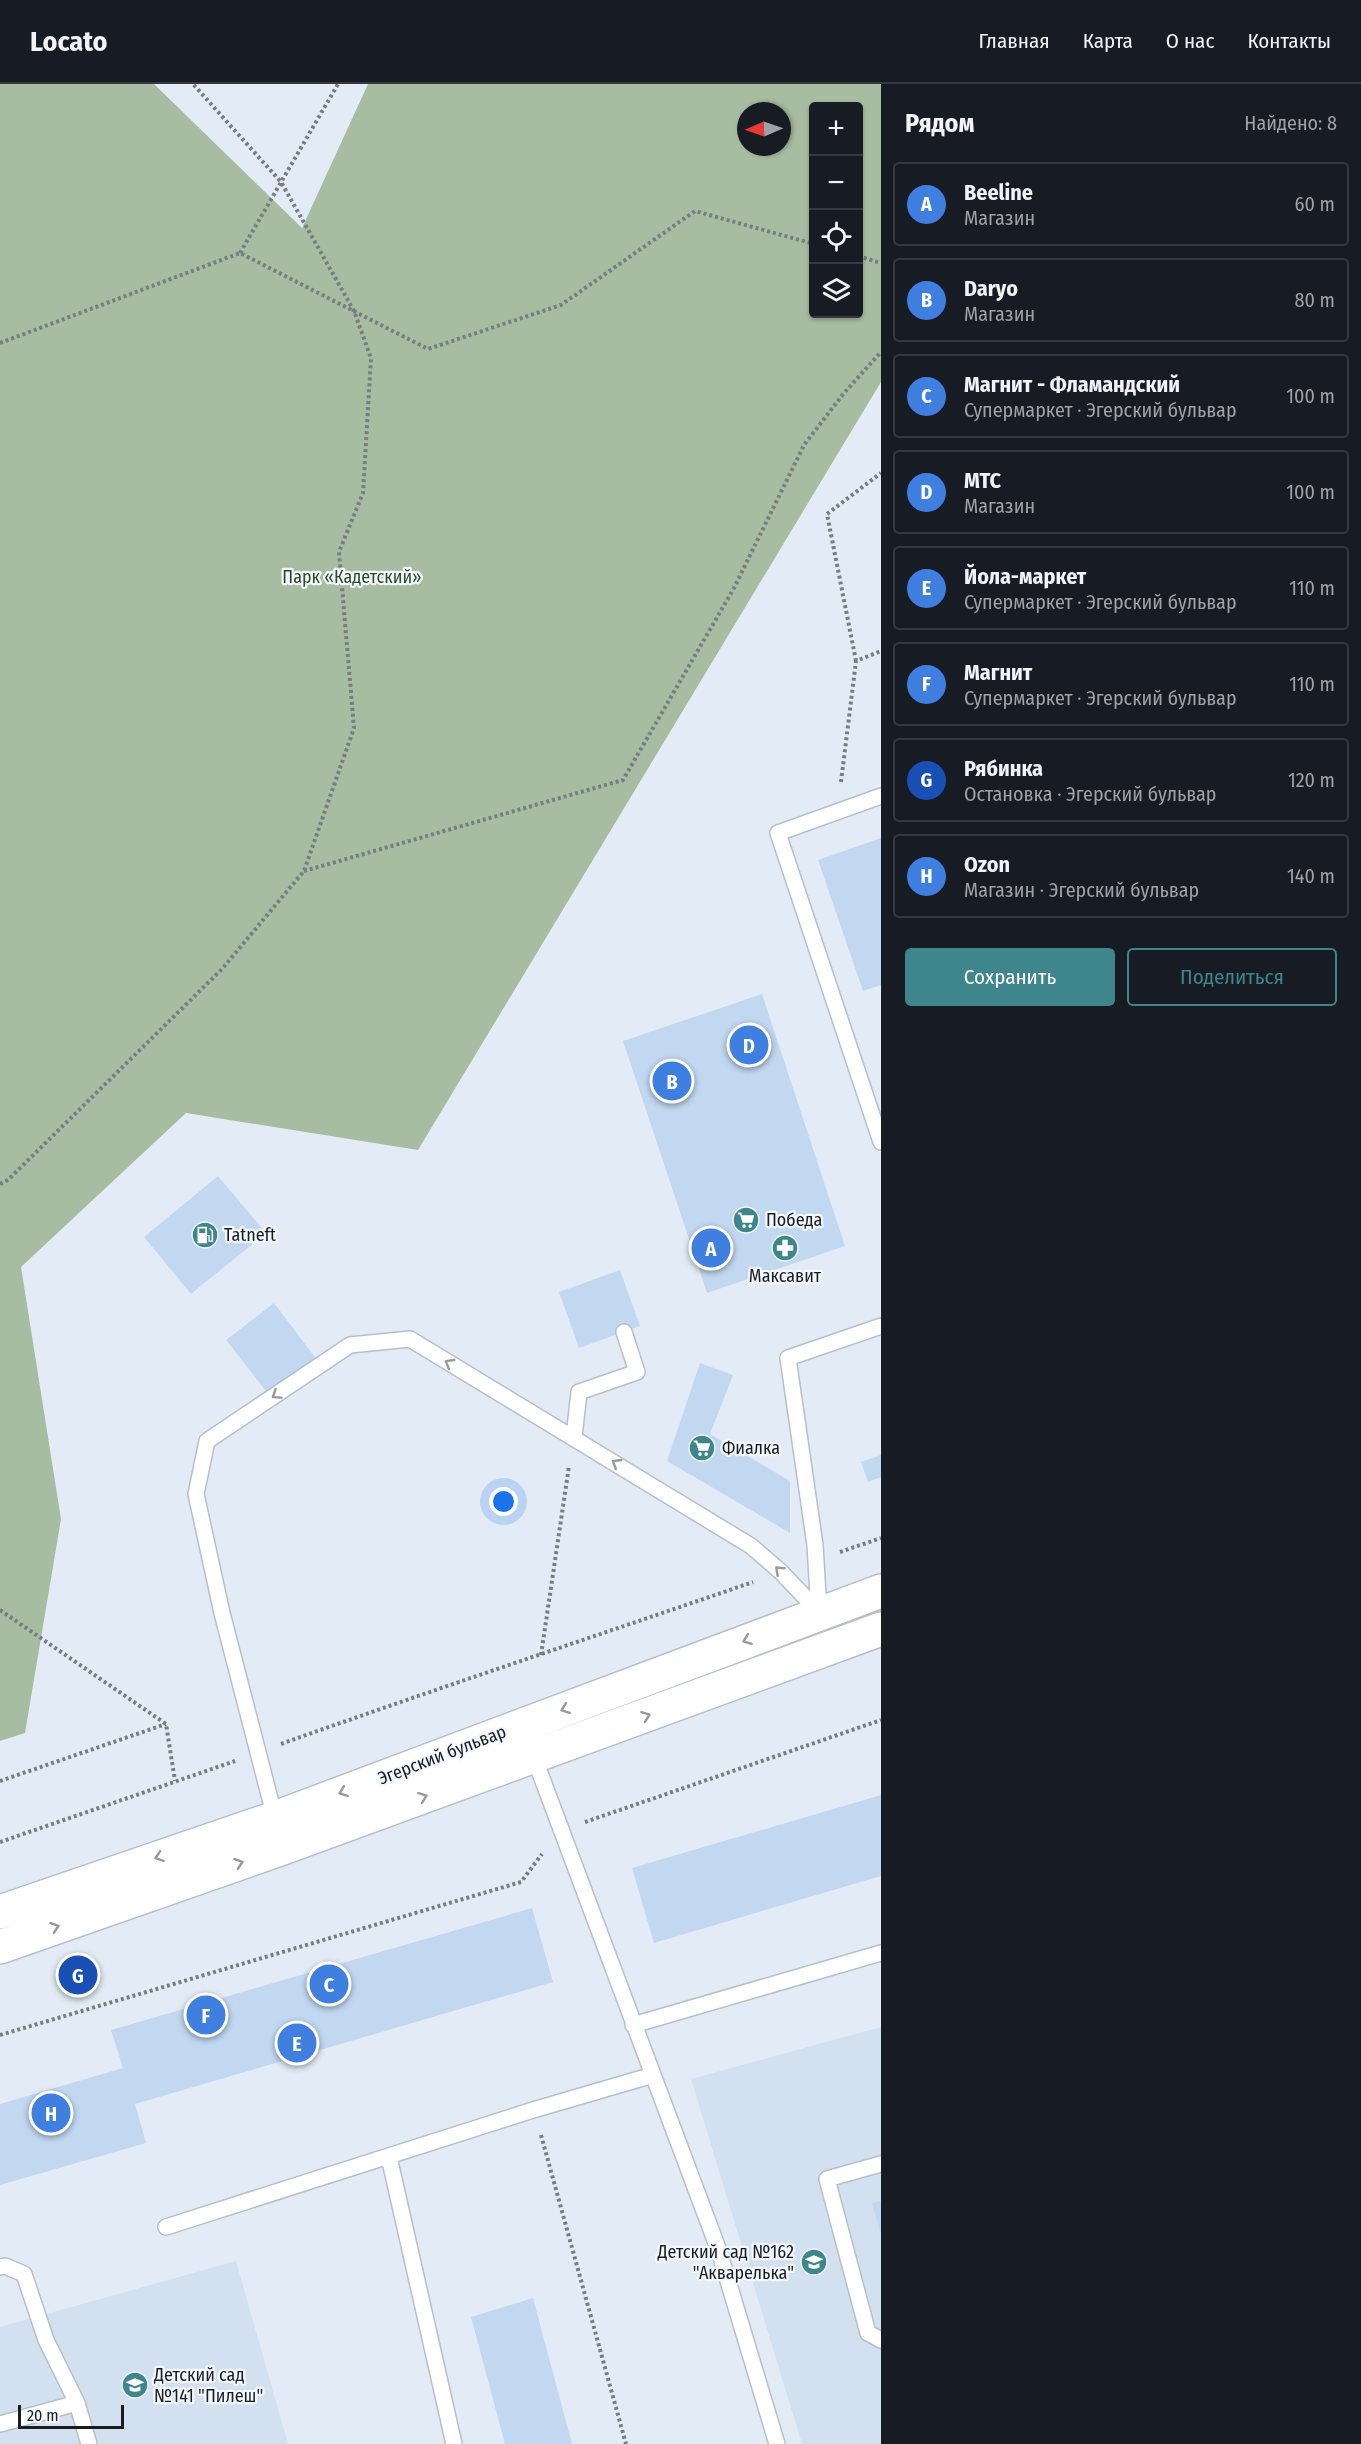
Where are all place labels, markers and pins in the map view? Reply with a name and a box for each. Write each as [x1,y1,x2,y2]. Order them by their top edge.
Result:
pin: D [730,1022,768,1068]
pin: B [652,1058,692,1104]
supermarket icon: Победа [731,1205,761,1235]
place label: Победа [766,1209,822,1231]
fuel station icon: Tatneft [190,1220,220,1250]
place label: Tatneft [224,1224,276,1246]
pin: A [692,1226,730,1270]
pharmacy icon: Максавит [770,1233,800,1263]
place label: Максавит [749,1265,822,1287]
supermarket icon: Фиалка [687,1433,717,1463]
place label: Фиалка [722,1437,780,1459]
pin: G [58,1952,98,1998]
pin: C [310,1962,348,2006]
pin: F [186,1992,226,2038]
pin: E [278,2020,316,2066]
pin: H [32,2090,70,2136]
place label: Детский сад №162 "Акварелька" [656,2241,794,2284]
school or university icon: Детский сад №162 "Акварелька" [799,2247,829,2277]
place label: Детский сад №141 "Пилеш" [153,2364,263,2407]
school or university icon: Детский сад №141 "Пилеш" [120,2370,150,2400]

